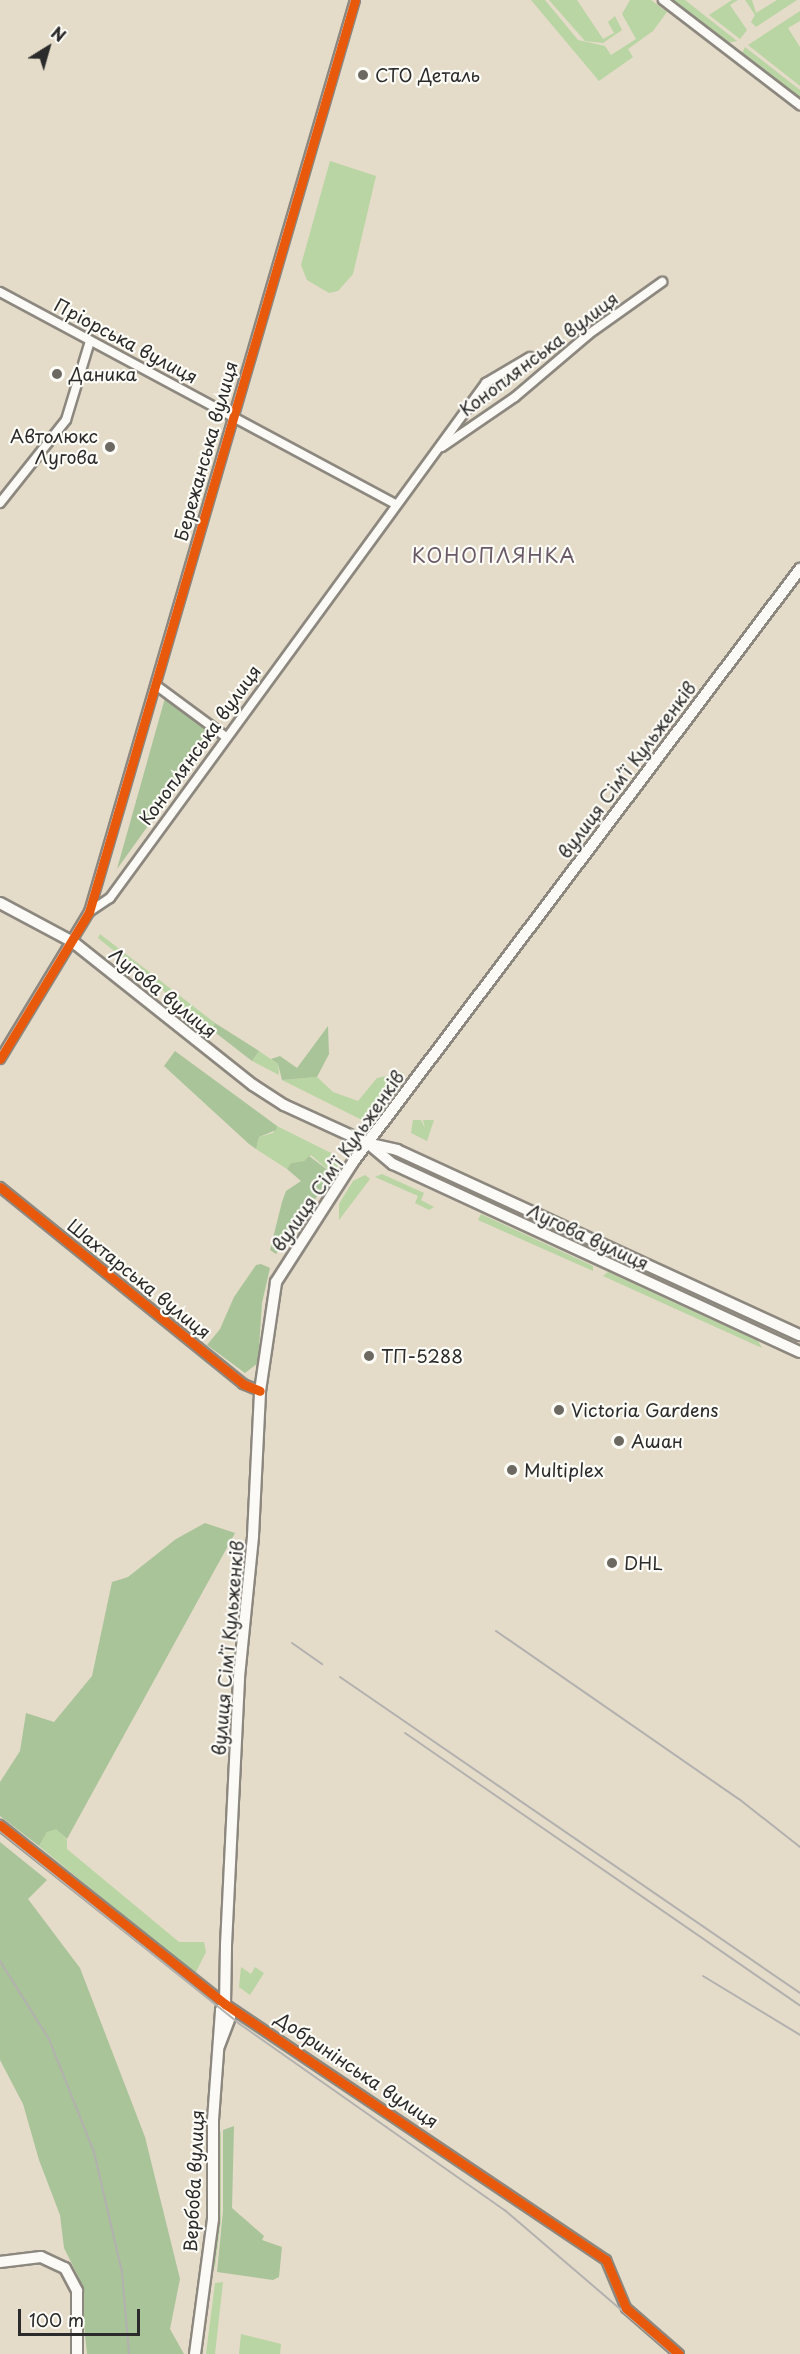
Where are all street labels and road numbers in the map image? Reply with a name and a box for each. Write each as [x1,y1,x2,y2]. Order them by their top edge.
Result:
street label: Коноплянська вулиця [455,287,623,421]
street label: Пріорська вулиця [50,294,202,388]
street label: Бережанська вулиця [170,358,242,544]
street label: Коноплянська вулиця [134,660,266,830]
street label: вулиця Сімʼї Кульженків [553,677,701,863]
street label: Лугова вулиця [105,943,221,1043]
street label: вулиця Сімʼї Кульженків [267,1066,409,1256]
street label: Лугова вулиця [524,1199,652,1275]
street label: Шахтарська вулиця [63,1214,215,1344]
street label: вулиця Сімʼї Кульженків [208,1539,248,1757]
street label: Добринінська вулиця [271,2007,443,2133]
street label: Вербова вулиця [179,2109,209,2253]

